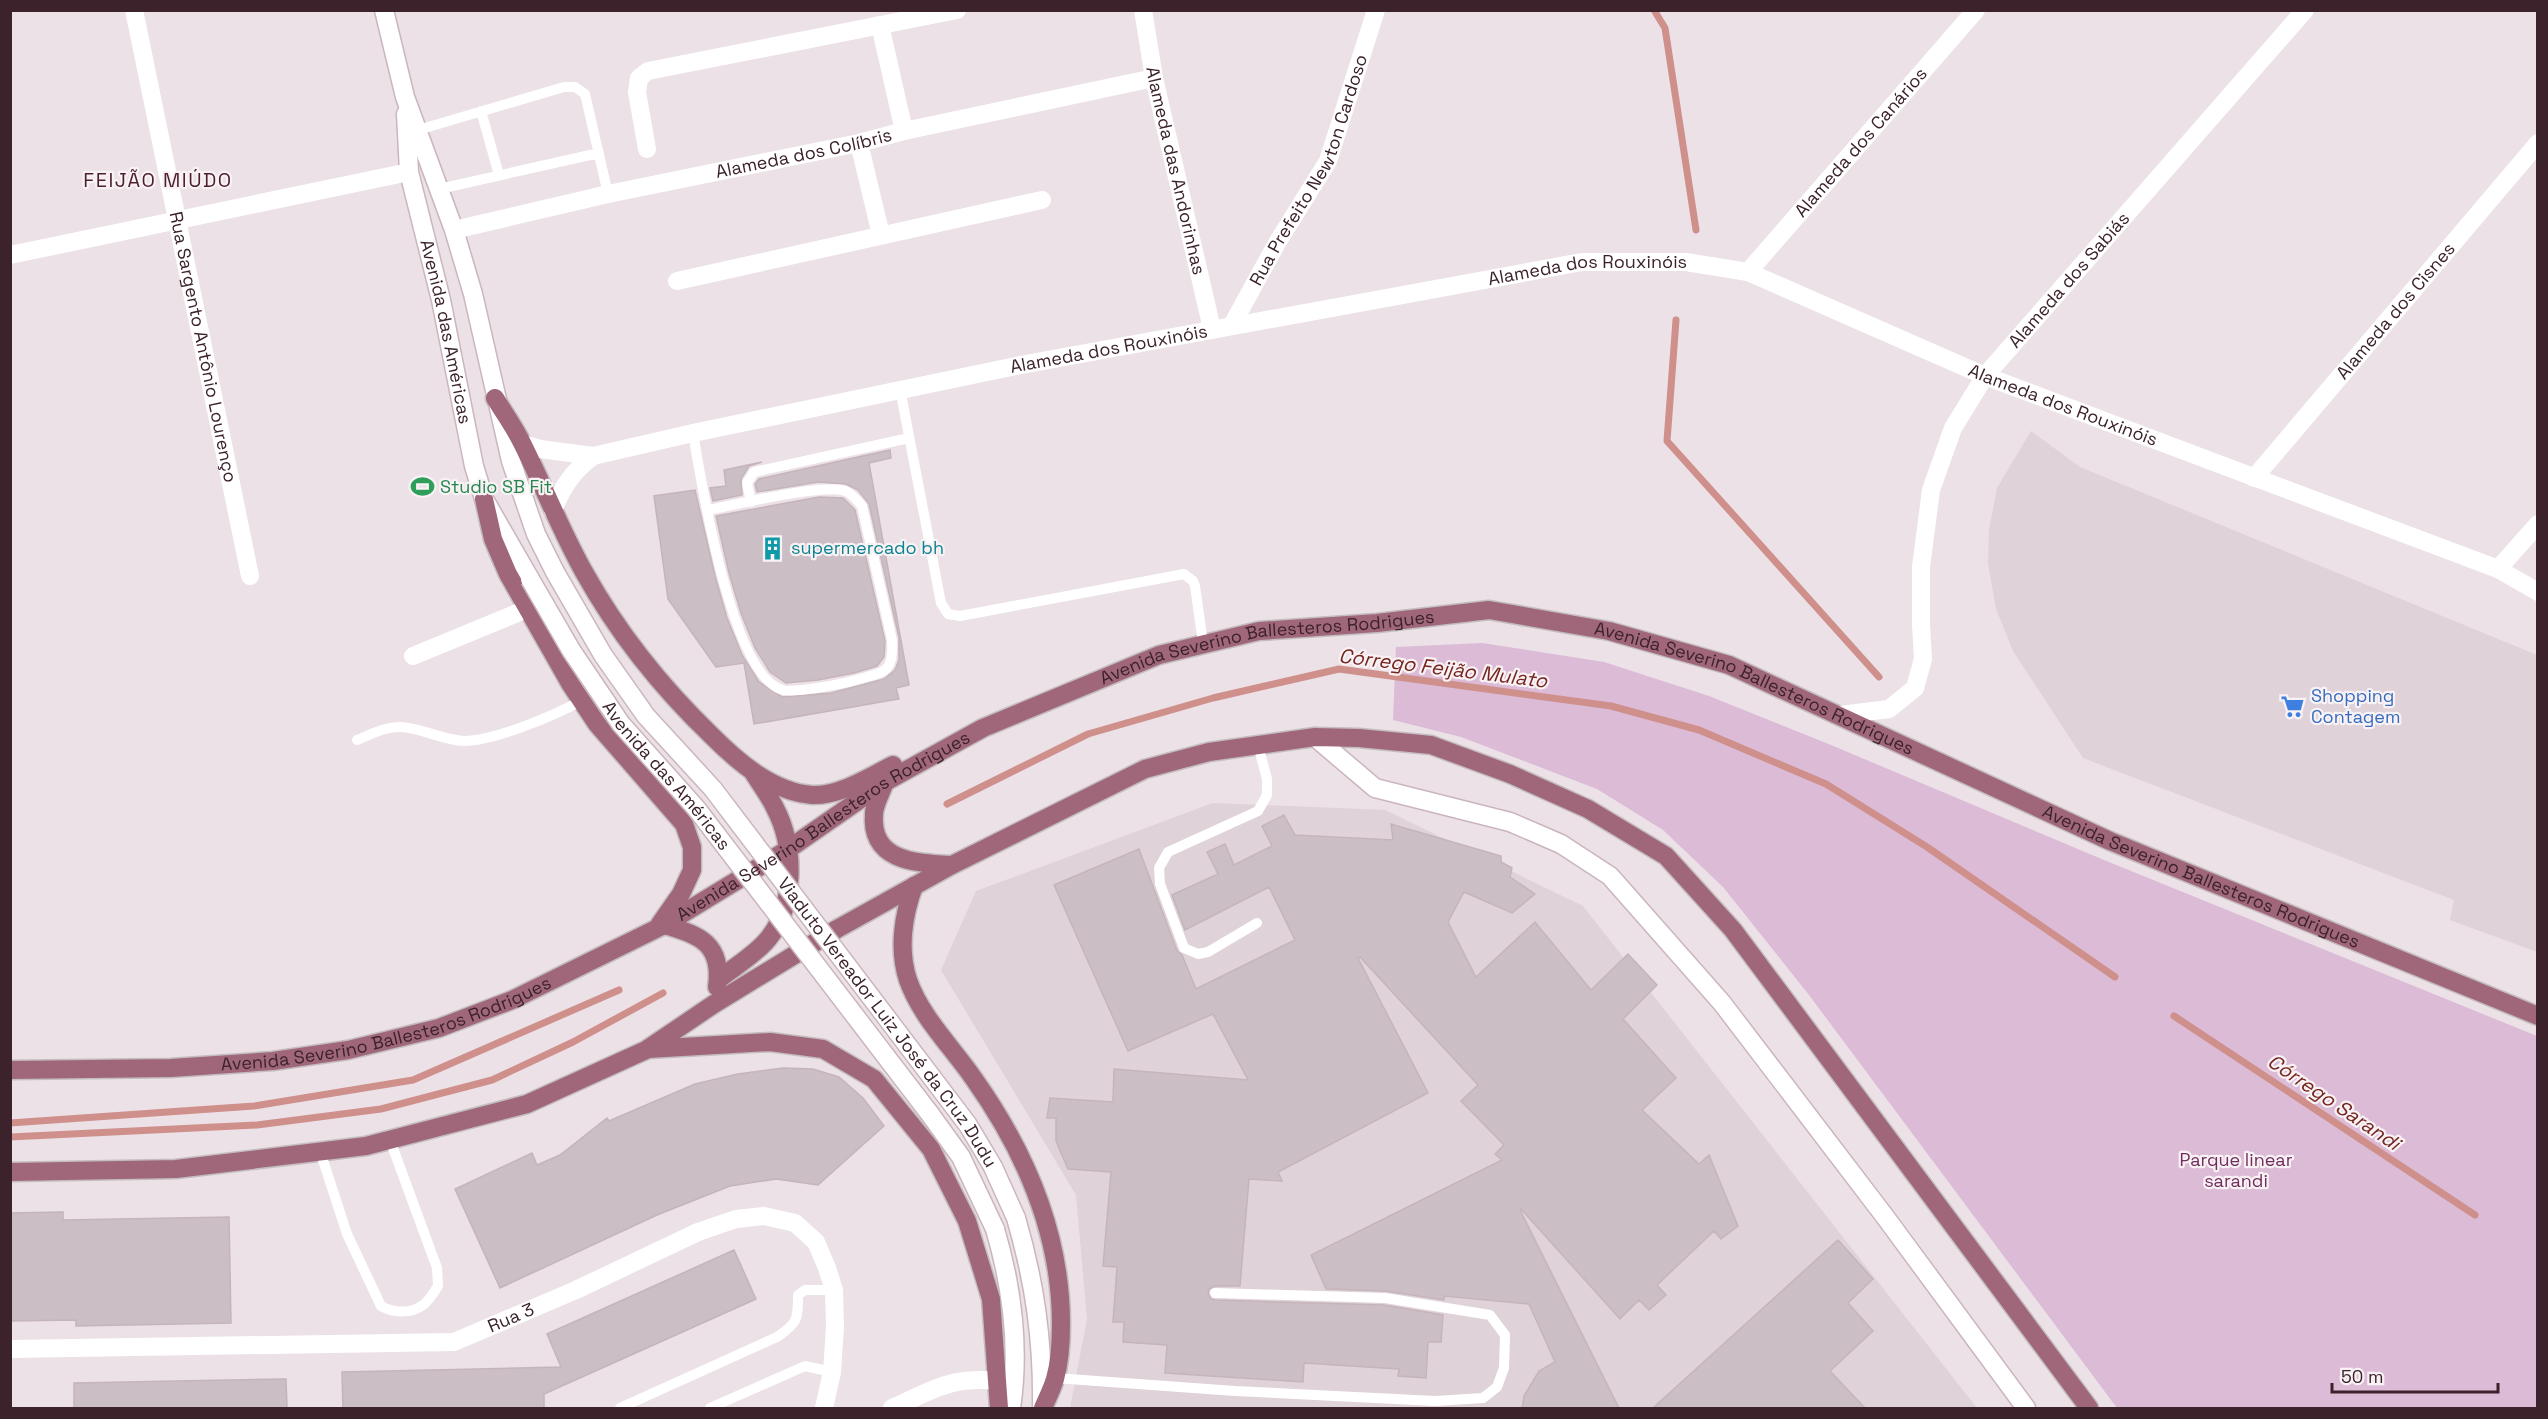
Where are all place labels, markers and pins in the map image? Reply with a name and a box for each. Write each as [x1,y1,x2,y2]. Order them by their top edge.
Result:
sports icon: Studio SB Fit [409,474,435,500]
place label: Studio SB Fit [440,475,552,498]
building icon: supermercado bh [760,535,786,561]
place label: supermercado bh [791,536,944,559]
place label: Shopping Contagem [2311,684,2401,728]
supermarket icon: Shopping Contagem [2280,693,2306,719]

